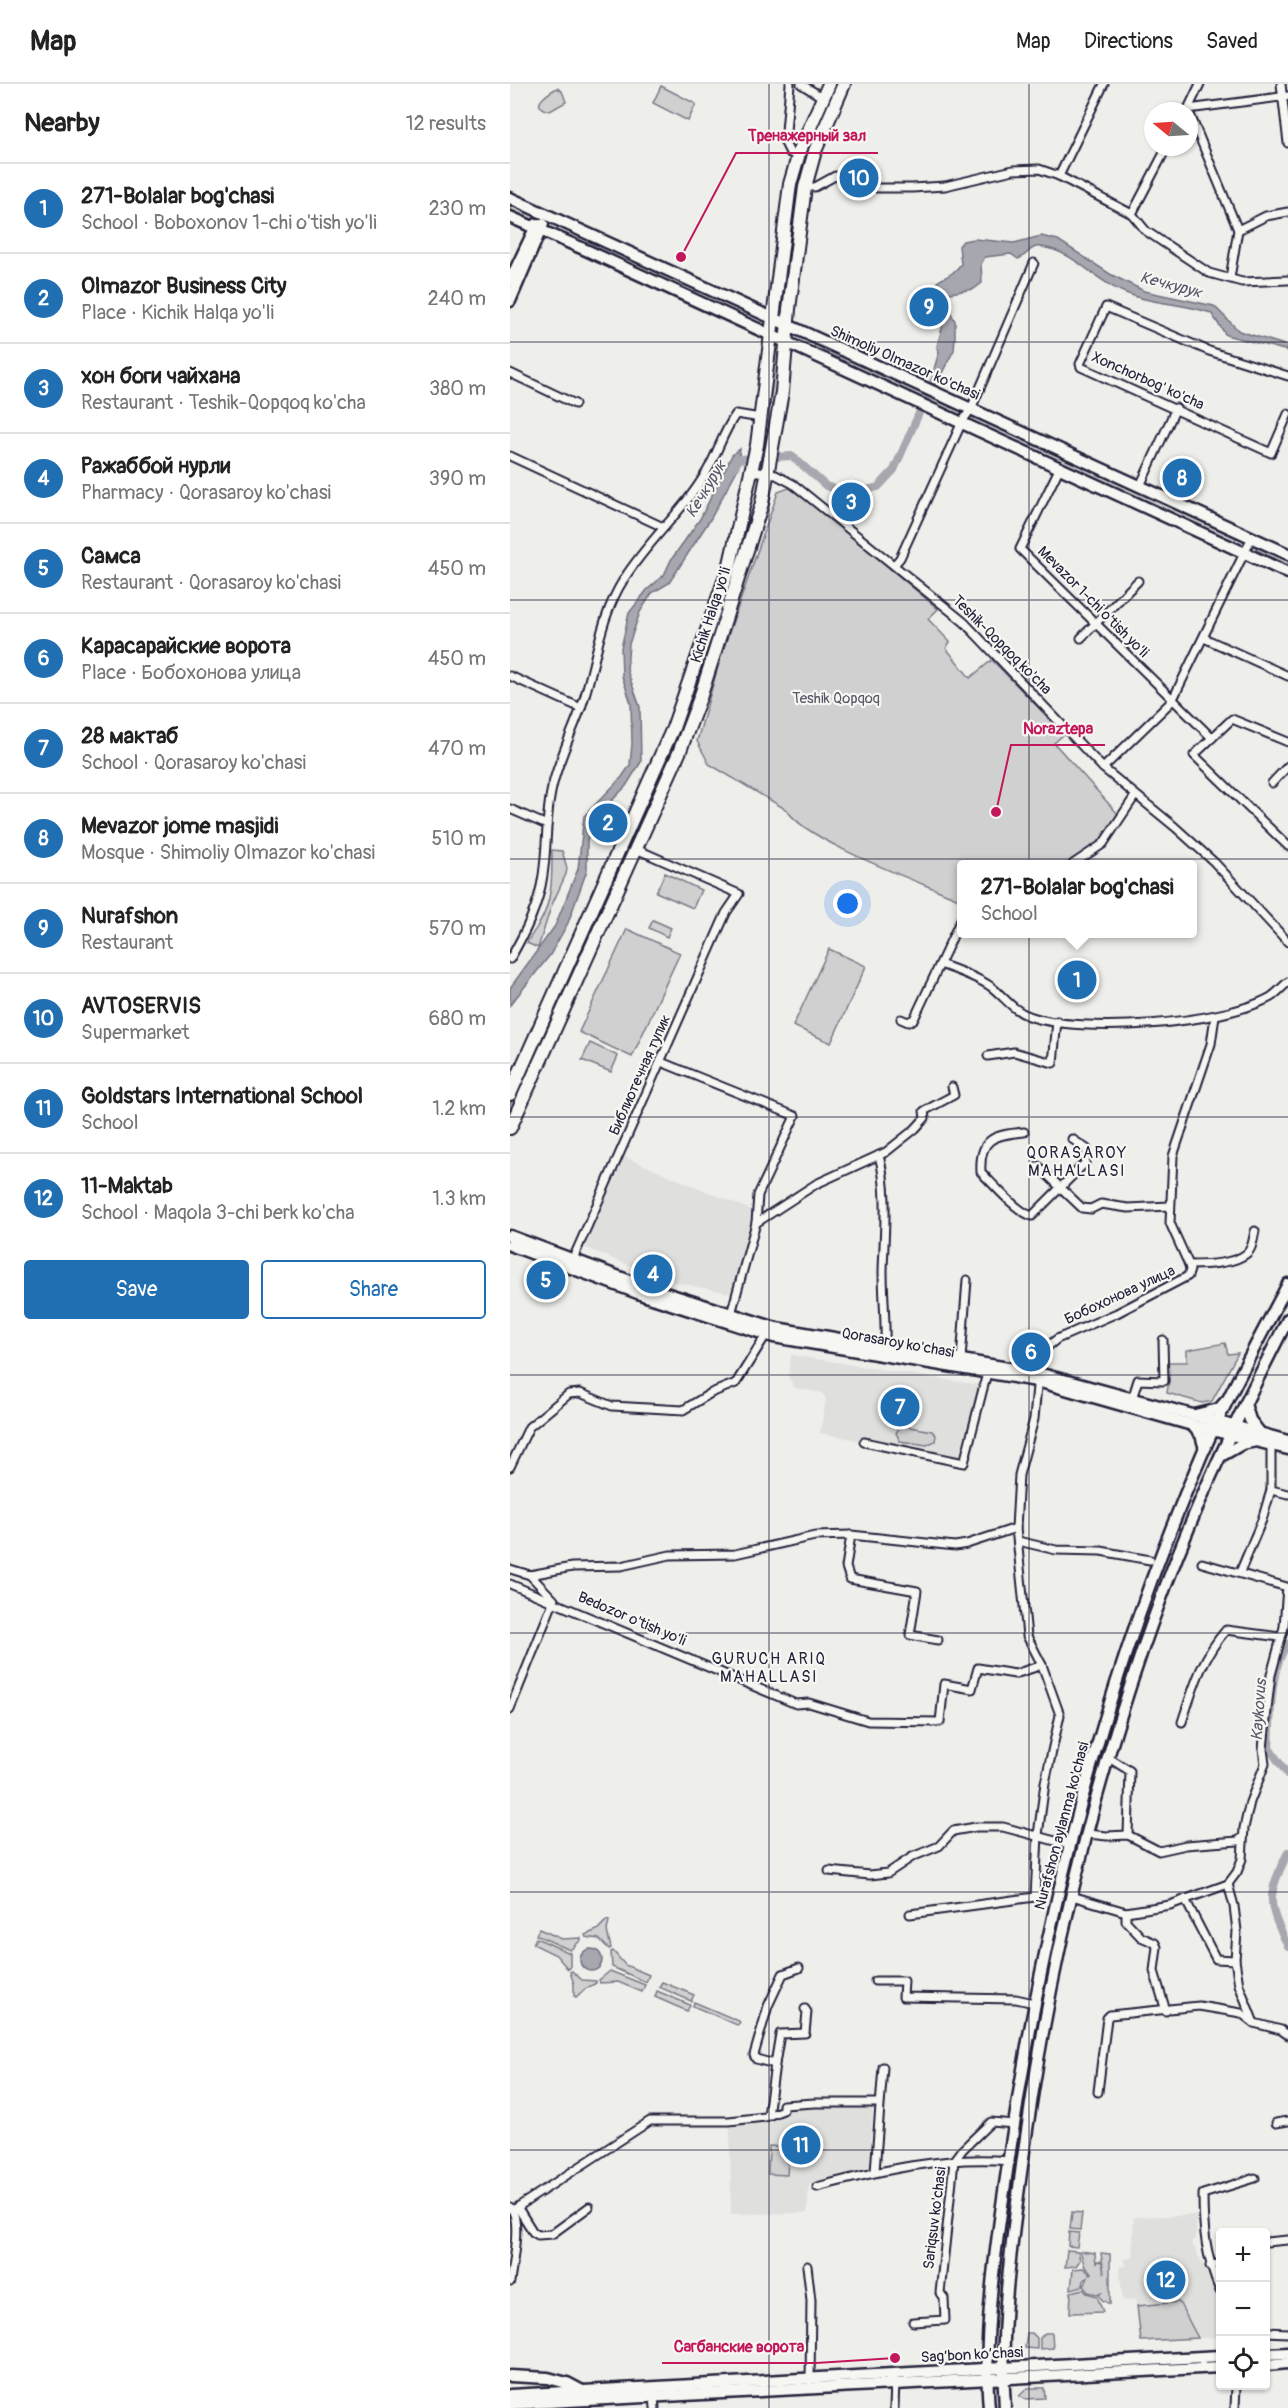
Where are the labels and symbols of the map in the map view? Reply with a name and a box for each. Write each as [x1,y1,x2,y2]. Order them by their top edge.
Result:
north arrow [1144,102,1198,156]
callout: Тренажерный зал [736,119,878,153]
text: Тренажерный зал [747,126,866,146]
pin: 10 [840,156,878,200]
water label: Кечкурук [1138,267,1206,303]
pin: 9 [910,284,948,330]
street label: Shimoliy Olmazor ko'chasi [827,321,983,405]
street label: Xonchorbog' ko'cha [1089,348,1207,414]
water label: Кечкурук [681,455,732,521]
pin: 8 [1162,456,1202,500]
pin: 3 [832,480,870,524]
street label: Mevazor 1-chi o'tish yo'li [1033,542,1153,662]
street label: Kichik Halqa yo'li [687,564,736,665]
street label: Teshik-Qopqoq ko'cha [948,591,1056,699]
park label: Teshik Qopqoq [792,689,880,708]
callout: Noraztepa [1011,711,1105,745]
text: Noraztepa [1023,719,1094,739]
pin: 2 [588,800,628,846]
your location [833,889,862,918]
pin: 1 [1058,958,1096,1002]
street label: Библиотечная тупик [605,1011,675,1138]
district label: QORASAROY MAHALLASI [1026,1143,1128,1181]
pin: 4 [634,1252,672,1296]
pin: 5 [526,1258,566,1302]
street label: Бобохонова улица [1062,1261,1178,1329]
street label: Qorasaroy ko'chasi [840,1324,956,1362]
pin: 6 [1012,1330,1050,1374]
pin: 7 [880,1384,920,1430]
street label: Bedozor o'tish yo'li [575,1588,689,1651]
district label: GURUCH ARIQ MAHALLASI [712,1649,826,1687]
water label: Kaykovus [1247,1677,1271,1741]
street label: Nurafshon aylanma ko'chasi [1030,1740,1094,1912]
pin: 11 [782,2122,820,2168]
street label: Sariqsuv ko'chasi [919,2165,951,2270]
pin: 12 [1146,2258,1186,2302]
callout: Сагбанские ворота [662,2329,816,2363]
text: Сагбанские ворота [674,2337,805,2357]
street label: Sag’bon ko’chasi [920,2343,1024,2367]

